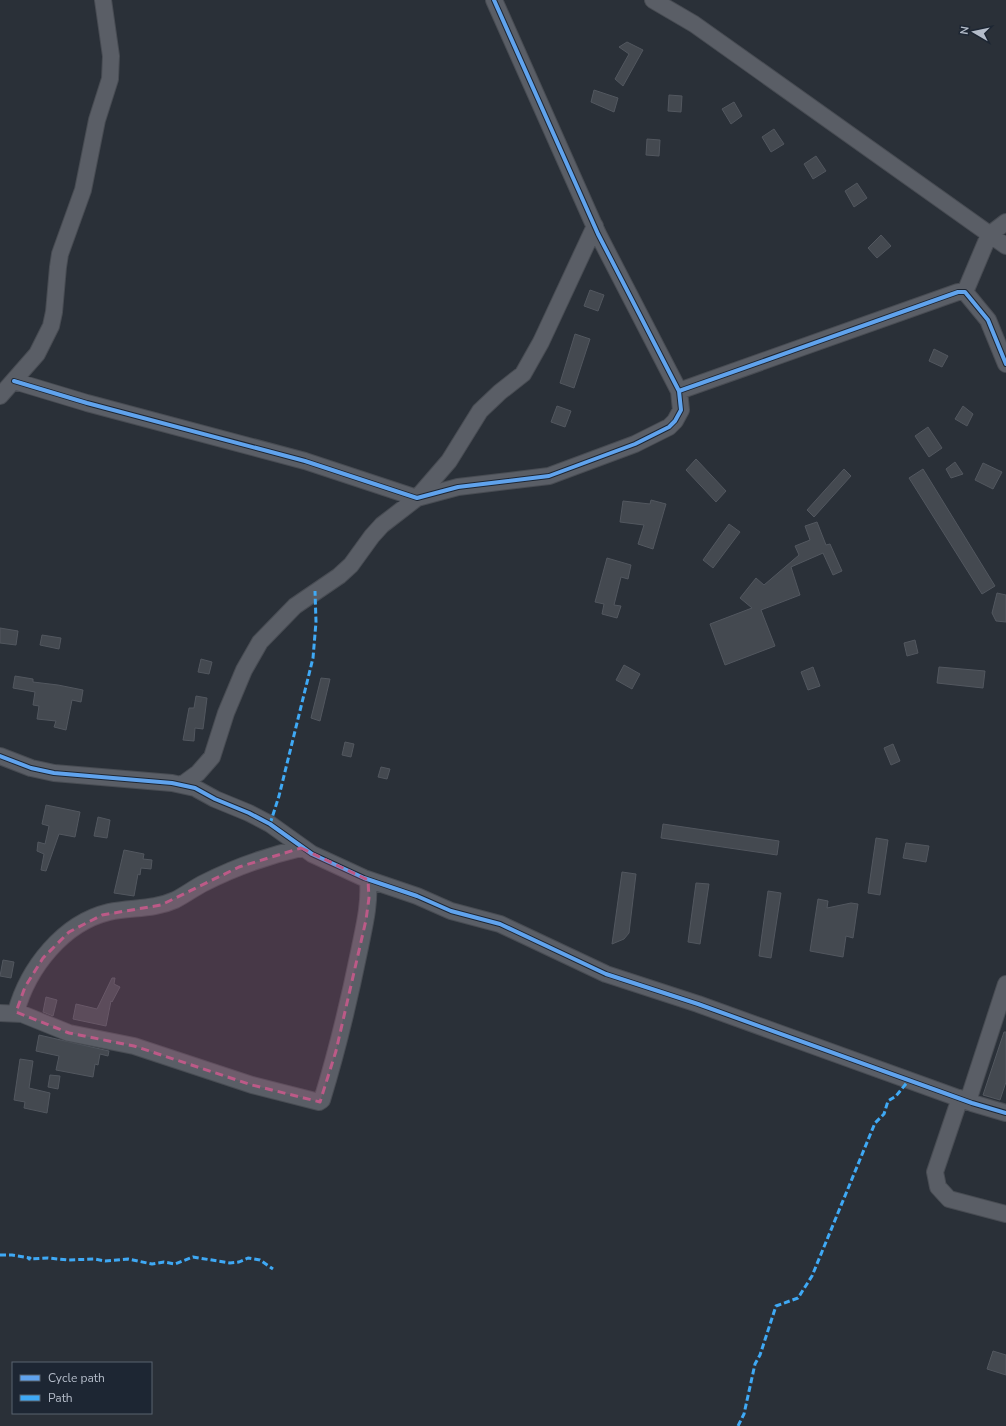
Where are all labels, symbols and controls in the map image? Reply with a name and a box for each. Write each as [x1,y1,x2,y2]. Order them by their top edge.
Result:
north arrow [954,12,994,52]
text: N [957,25,973,36]
legend [12,1362,152,1414]
text: Cycle path [48,1370,105,1386]
text: Path [48,1390,73,1406]

